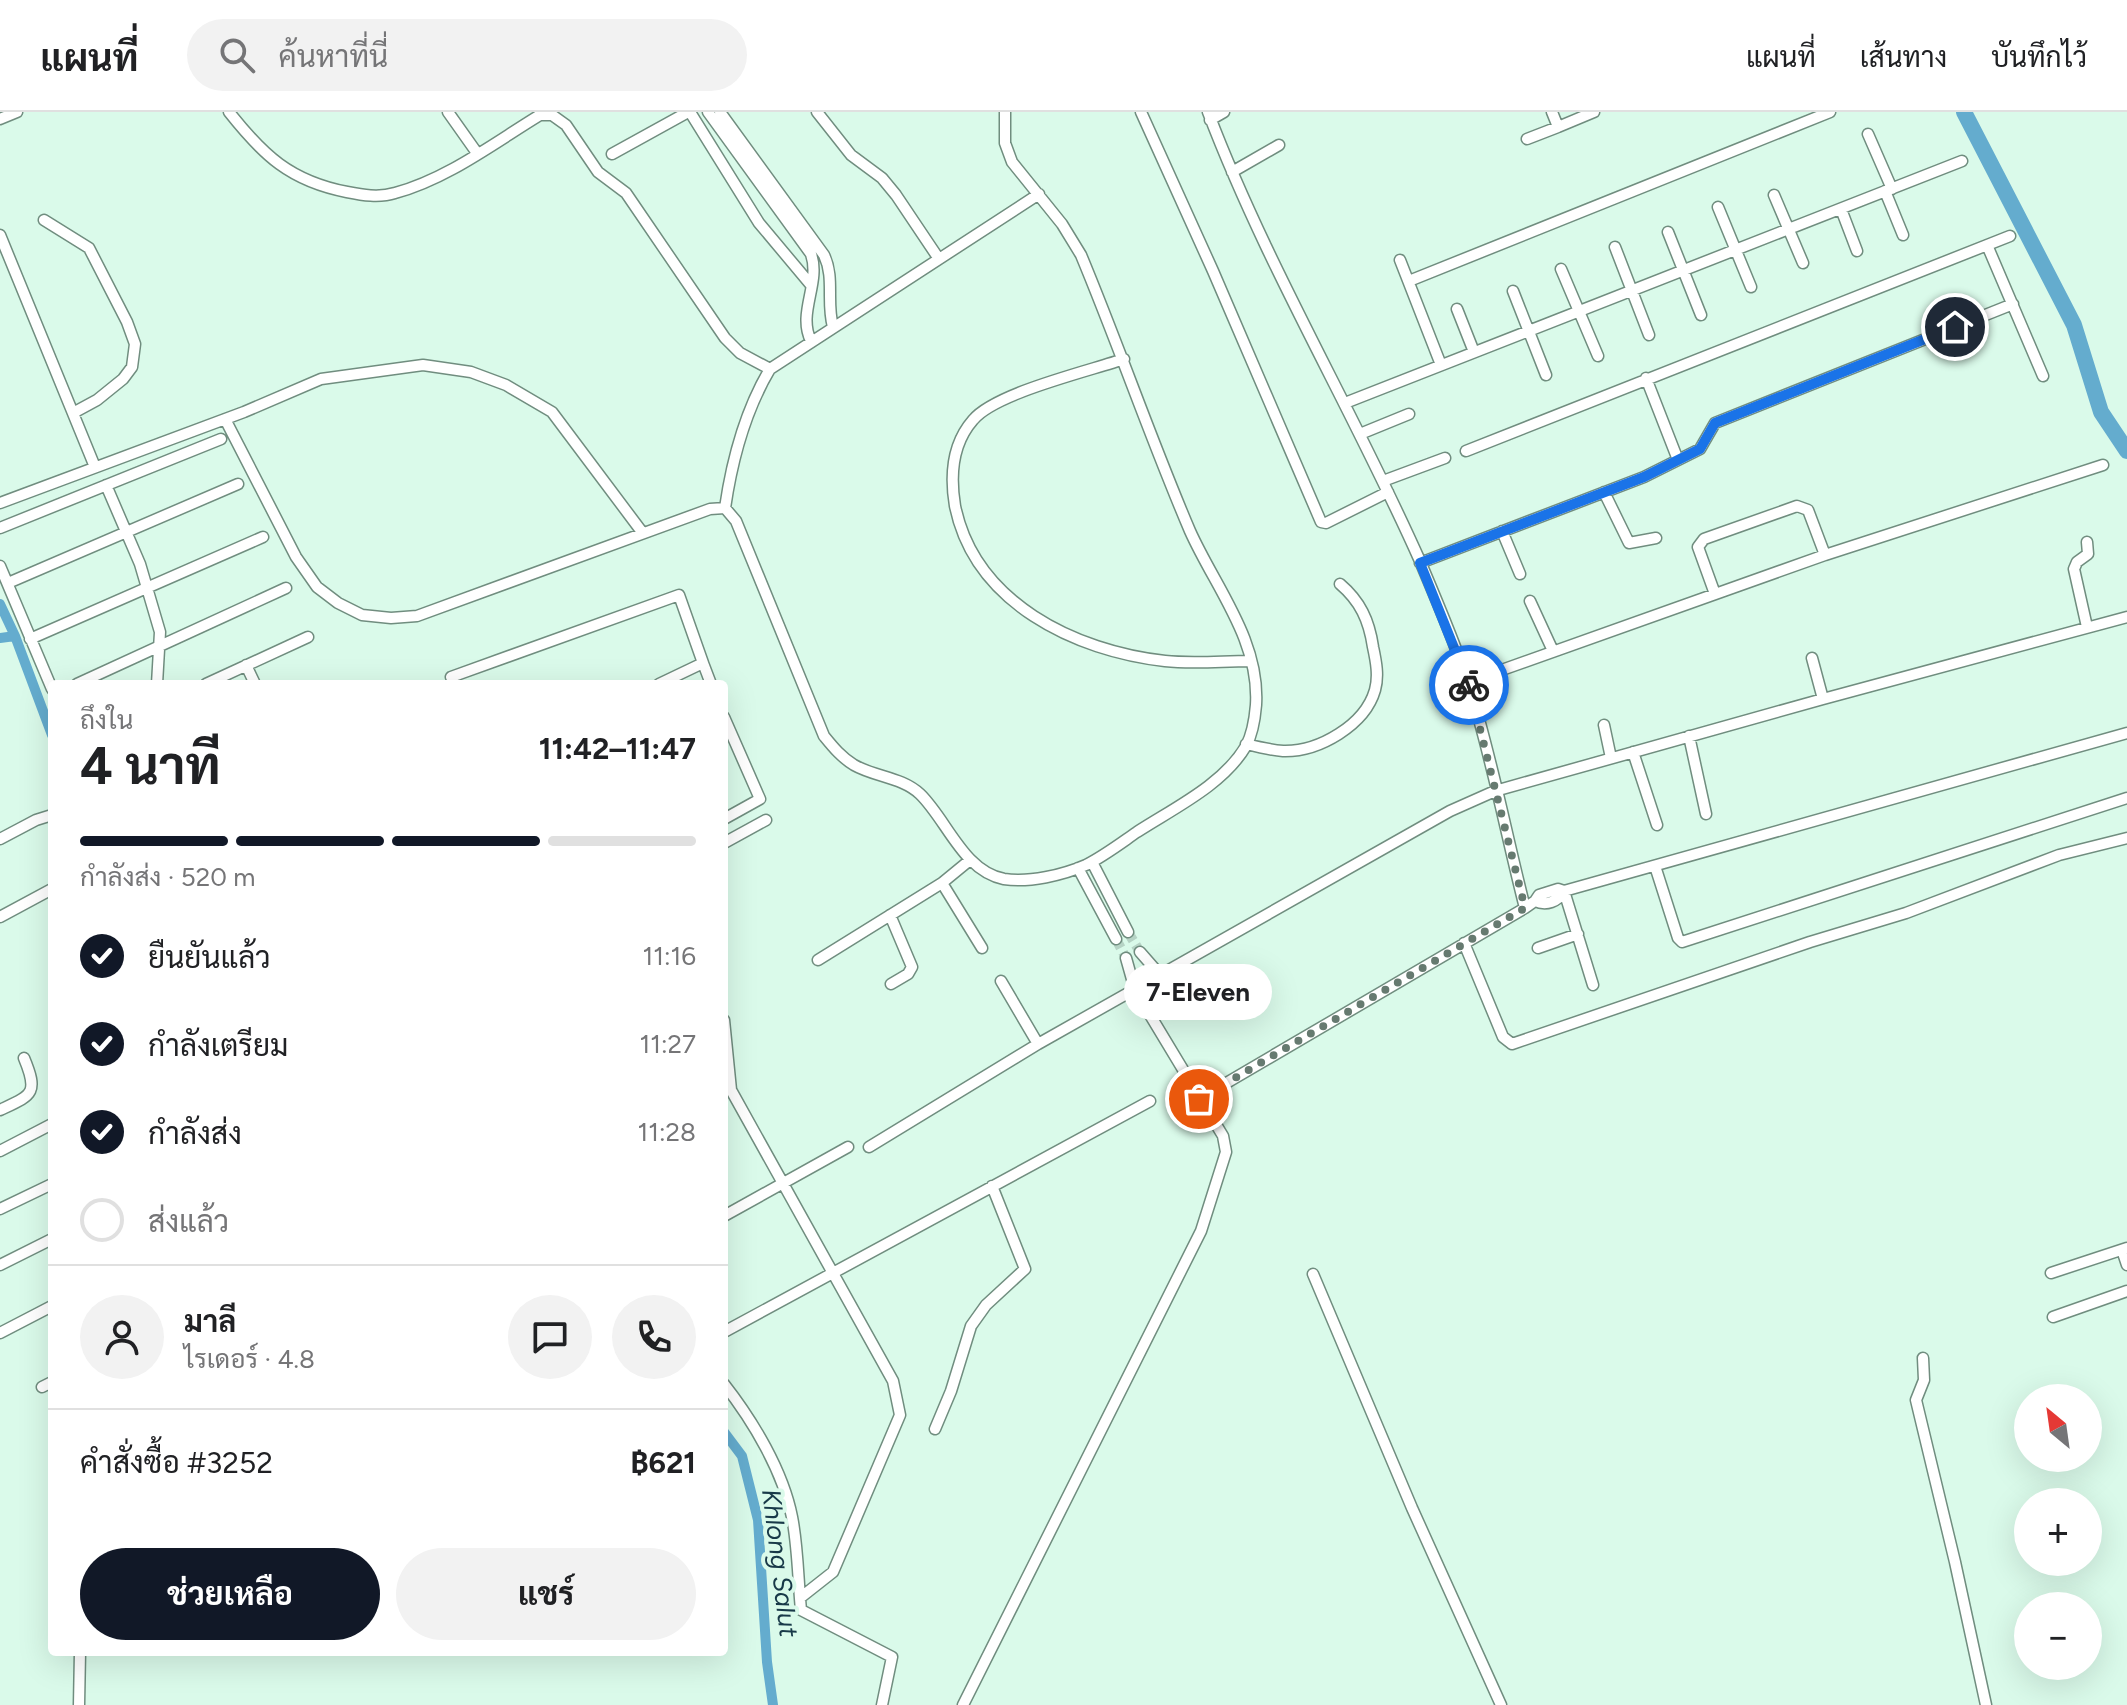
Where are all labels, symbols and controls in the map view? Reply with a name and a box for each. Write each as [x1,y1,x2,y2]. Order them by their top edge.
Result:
search box [187,19,747,91]
icon: search [215,33,259,77]
text: แผนที่ [40,35,139,81]
text: ค้นหาที่นี่ [279,38,388,75]
text: แผนที่ [1746,40,1816,74]
text: เส้นทาง [1860,40,1947,74]
text: บันทึกไว้ [1991,40,2087,74]
pin [1921,293,1989,361]
icon: home [1933,305,1977,349]
courier [1429,645,1509,725]
icon: bike [1447,663,1491,707]
text: ถึงใน [80,704,133,736]
text: 11:42–11:47 [539,730,696,767]
text: 4 นาที [80,735,221,797]
text: กำลังส่ง · 520 m [80,861,256,893]
icon: check [80,934,124,978]
text: ยืนยันแล้ว [148,939,271,976]
text: 11:16 [642,940,696,972]
callout: 7-Eleven [1125,963,1273,1019]
text: 7-Eleven [1146,976,1250,1008]
icon: check [80,1022,124,1066]
text: กำลังเตรียม [148,1027,288,1064]
text: 11:27 [639,1028,696,1060]
pin [1165,1065,1233,1133]
icon: bag [1177,1077,1221,1121]
icon: check [80,1110,124,1154]
text: กำลังส่ง [148,1115,242,1152]
text: 11:28 [637,1116,696,1148]
text: ส่งแล้ว [148,1203,229,1240]
button: person [80,1295,164,1379]
button: chat [508,1295,592,1379]
button: phone [612,1295,696,1379]
text: มาลี [184,1303,236,1340]
text: ไรเดอร์ · 4.8 [184,1343,315,1375]
north arrow [2014,1384,2102,1472]
map controls [2014,1384,2102,1680]
text: คำสั่งซื้อ #3252 [80,1444,273,1481]
text: ฿621 [630,1444,696,1481]
water label: Khlong Salut [755,1487,805,1640]
button: + [2014,1488,2102,1576]
button: ช่วยเหลือ [80,1548,380,1640]
button: แชร์ [396,1548,696,1640]
button: − [2014,1592,2102,1680]

